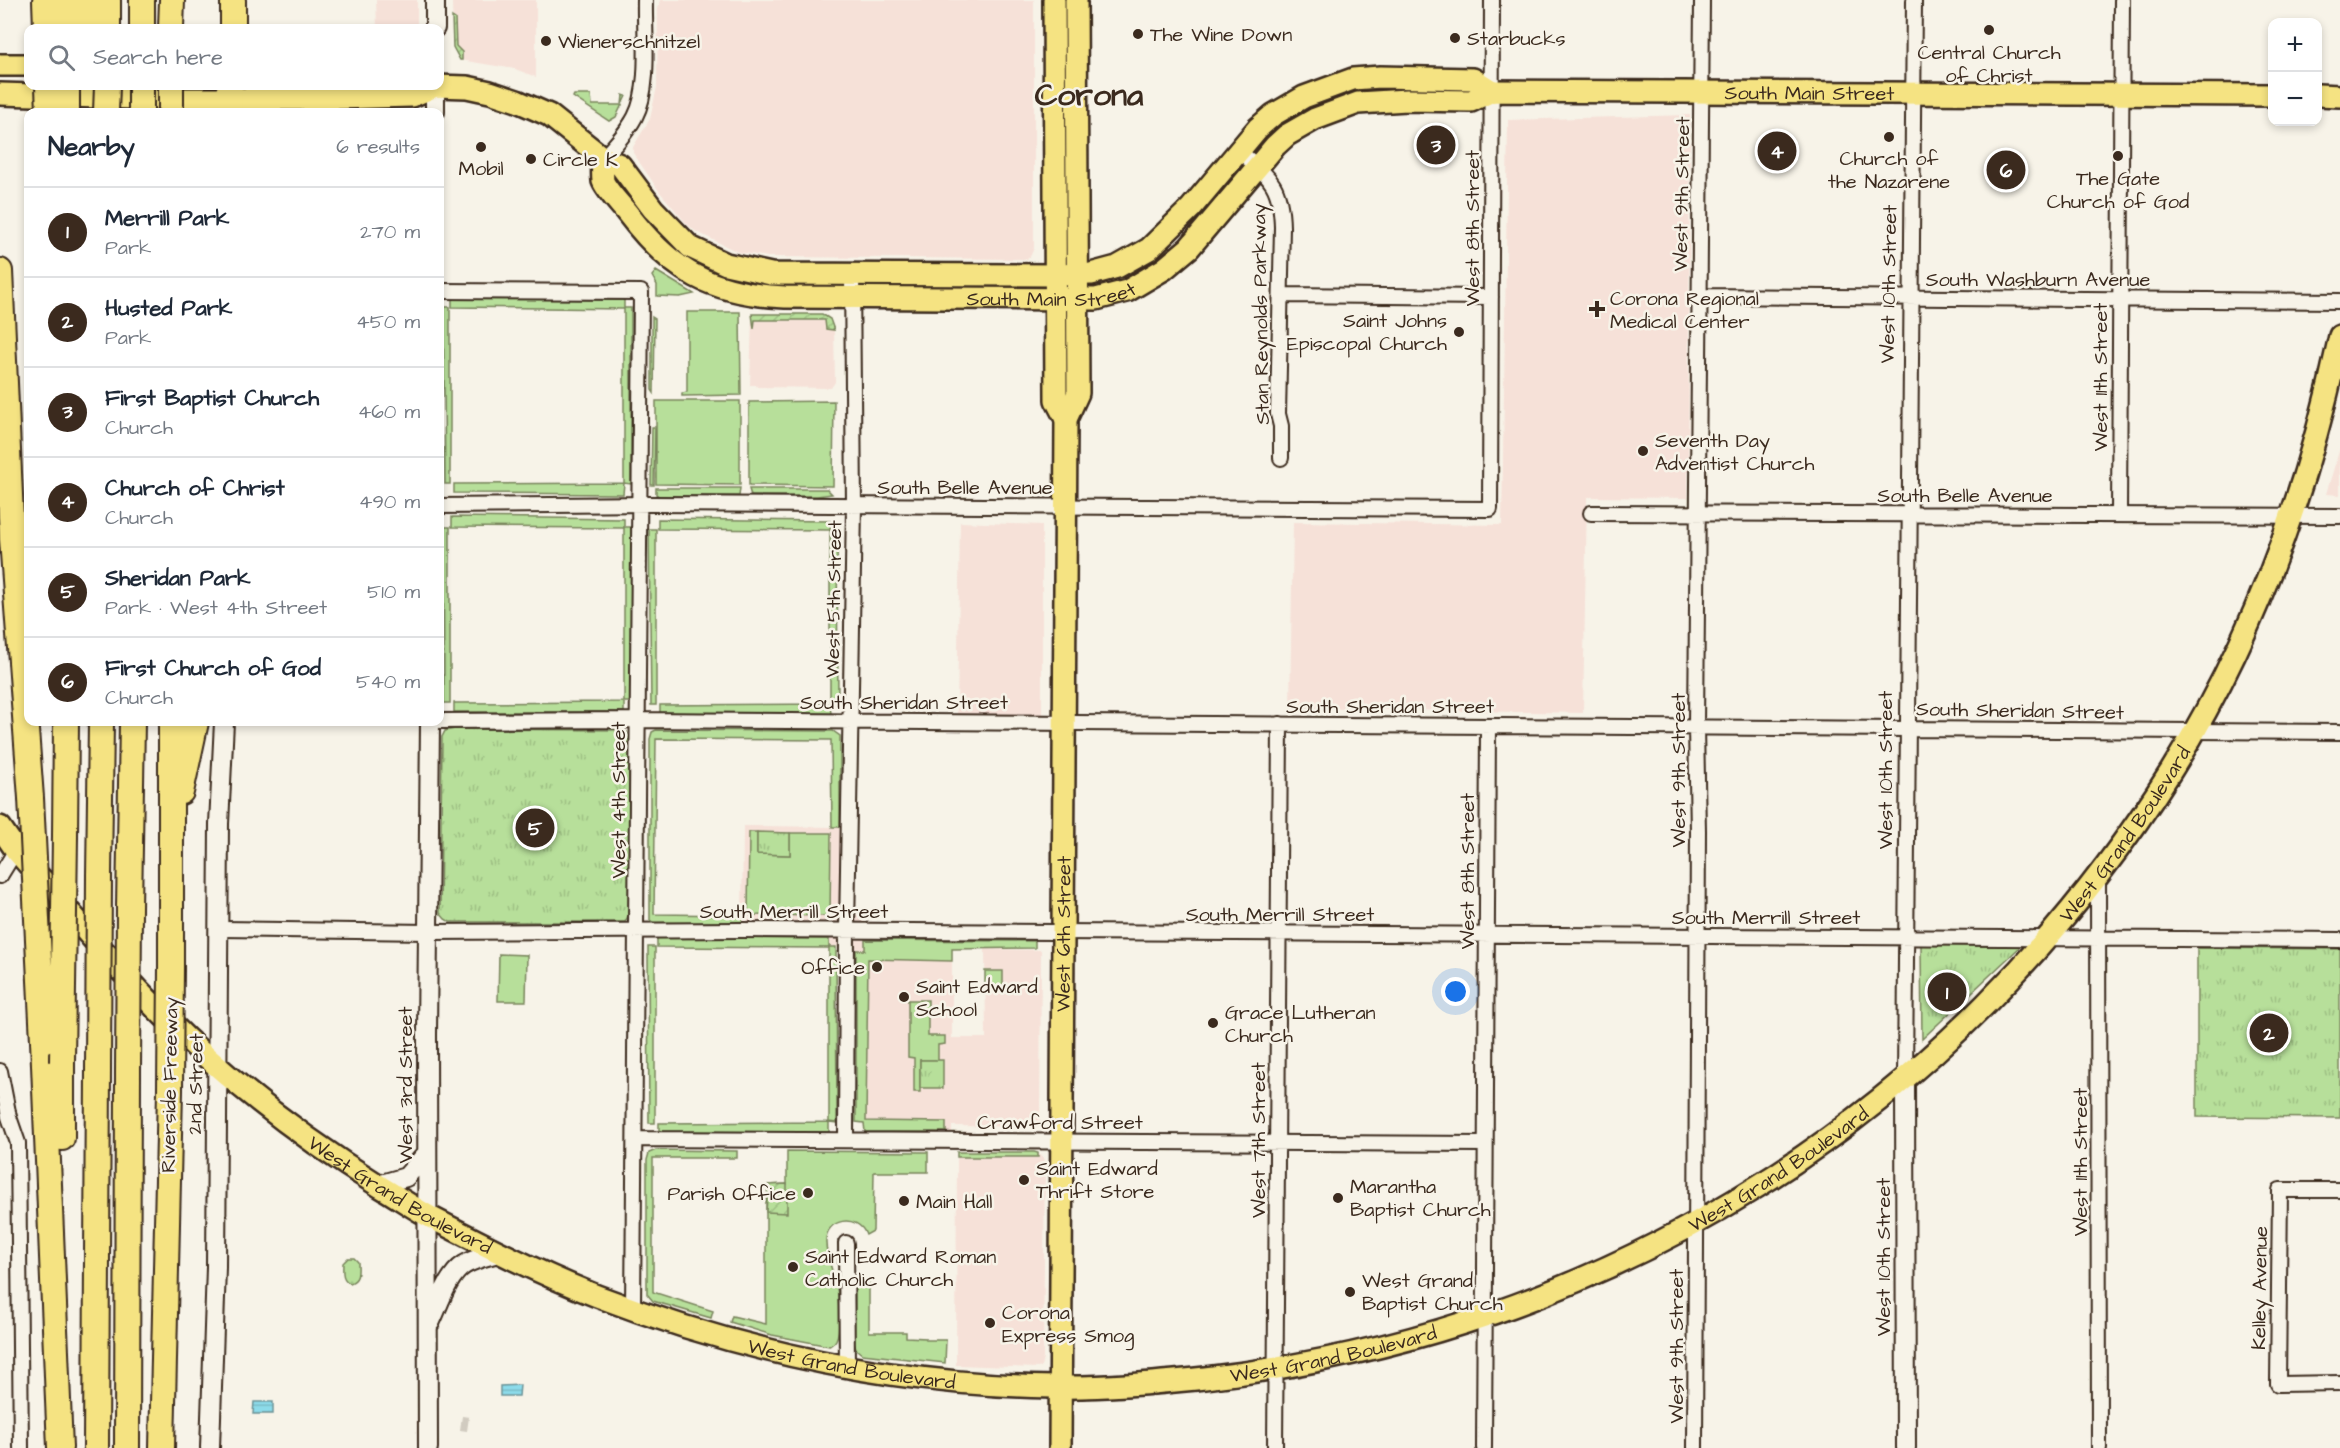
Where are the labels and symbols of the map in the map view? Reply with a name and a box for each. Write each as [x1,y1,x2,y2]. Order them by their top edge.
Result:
place label: The Wine Down [1150,21,1292,49]
marker: Central Church of Christ [1982,23,1996,37]
place label: Starbucks [1467,25,1566,53]
marker: The Wine Down [1131,27,1145,41]
place label: Wienerschnitzel [558,28,700,56]
marker: Starbucks [1448,31,1462,45]
marker: Wienerschnitzel [539,34,553,48]
place label: Central Church of Christ [1917,39,2061,90]
district label: Corona [1035,73,1144,118]
street label: South Main Street [1724,79,1894,108]
street label: West 9th Street [1667,116,1697,272]
pin: 3 [1416,122,1456,168]
pin: 4 [1758,128,1796,174]
marker: Church of the Nazarene [1882,130,1896,144]
marker: Mobil [474,140,488,154]
place label: Church of the Nazarene [1828,145,1950,196]
place label: Circle K [543,146,618,174]
pin: 6 [1986,148,2026,192]
marker: The Gate Church of God [2111,149,2125,163]
street label: West 8th Street [1459,150,1487,306]
marker: Circle K [524,152,538,166]
place label: Mobil [458,155,504,183]
place label: The Gate Church of God [2047,165,2189,216]
street label: Stan Reynolds Parkway [1245,203,1278,425]
street label: West 10th Street [1874,204,1904,364]
street label: South Washburn Avenue [1926,266,2150,294]
street label: South Main Street [966,276,1142,314]
place label: Corona Regional Medical Center [1610,285,1759,336]
marker: Corona Regional Medical Center [1588,300,1606,318]
street label: West 11th Street [2087,303,2115,451]
place label: Saint Johns Episcopal Church [1287,307,1447,358]
marker: Saint Johns Episcopal Church [1452,325,1466,339]
place label: Seventh Day Adventist Church [1655,427,1814,478]
marker: Seventh Day Adventist Church [1636,444,1650,458]
street label: South Belle Avenue [877,474,1053,502]
street label: South Belle Avenue [1877,482,2053,510]
street label: West 5th Street [819,520,849,678]
street label: South Sheridan Street [800,689,1008,717]
street label: West 10th Street [1872,691,1900,849]
street label: South Sheridan Street [1286,693,1494,721]
street label: West 9th Street [1665,693,1693,847]
street label: South Sheridan Street [1916,695,2124,727]
street label: West 4th Street [605,721,633,879]
street label: West Grand Boulevard [2053,741,2198,929]
street label: West 8th Street [1454,793,1482,949]
pin: 5 [516,806,554,850]
street label: West 6th Street [1050,856,1078,1012]
street label: South Merrill Street [700,898,888,926]
street label: South Merrill Street [1186,901,1374,929]
street label: South Merrill Street [1672,904,1860,932]
place label: Office [801,954,865,982]
marker: Office [870,960,884,974]
pin: 1 [1928,970,1966,1014]
place label: Saint Edward School [916,973,1038,1024]
your location [1441,977,1470,1006]
marker: Saint Edward School [897,990,911,1004]
street label: Riverside Freeway [154,997,187,1173]
place label: Grace Lutheran Church [1225,999,1376,1050]
street label: West 3rd Street [392,1007,420,1163]
pin: 2 [2250,1010,2288,1056]
marker: Grace Lutheran Church [1206,1016,1220,1030]
street label: 2nd Street [181,1033,211,1135]
street label: West 7th Street [1245,1062,1273,1218]
street label: West 11th Street [2067,1088,2095,1236]
street label: West Grand Boulevard [1684,1100,1875,1239]
street label: Crawford Street [977,1109,1143,1137]
street label: West Grand Boulevard [302,1129,497,1262]
place label: Saint Edward Thrift Store [1036,1155,1158,1206]
marker: Saint Edward Thrift Store [1017,1173,1031,1187]
place label: Marantha Baptist Church [1350,1173,1491,1224]
street label: West 10th Street [1870,1178,1898,1336]
place label: Parish Office [667,1180,796,1208]
marker: Parish Office [801,1186,815,1200]
place label: Main Hall [916,1188,992,1216]
marker: Marantha Baptist Church [1331,1191,1345,1205]
marker: Main Hall [897,1194,911,1208]
street label: Kelley Avenue [2245,1226,2276,1350]
place label: Saint Edward Roman Catholic Church [805,1243,996,1294]
marker: Saint Edward Roman Catholic Church [786,1260,800,1274]
place label: West Grand Baptist Church [1362,1267,1503,1318]
street label: West 9th Street [1663,1269,1691,1423]
marker: West Grand Baptist Church [1343,1285,1357,1299]
place label: Corona Express Smog [1002,1299,1134,1351]
marker: Corona Express Smog [983,1316,997,1330]
street label: West Grand Boulevard [1228,1319,1440,1390]
street label: West Grand Boulevard [745,1332,957,1397]

